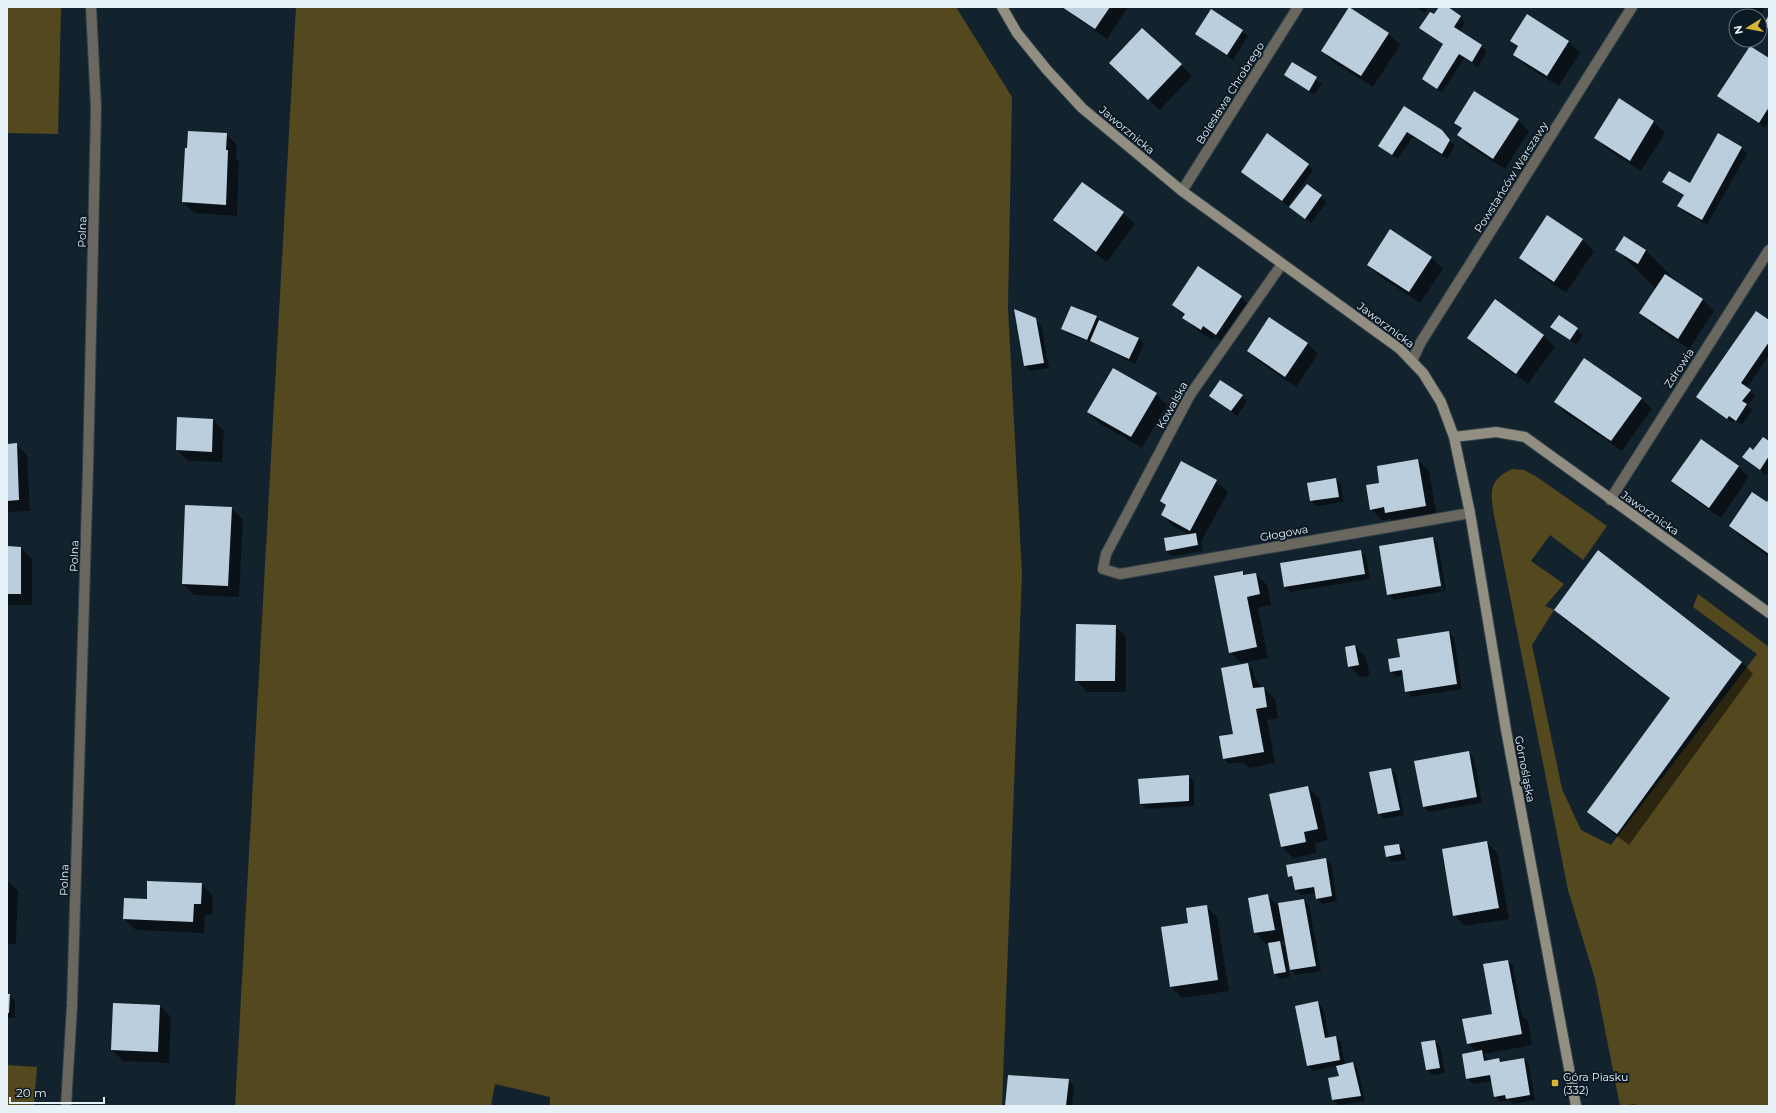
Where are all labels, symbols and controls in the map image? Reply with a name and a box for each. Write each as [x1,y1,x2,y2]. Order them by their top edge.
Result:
north arrow [1728,8,1768,48]
text: N [1730,24,1746,36]
street label: Bolesława Chrobrego [1193,39,1267,147]
street label: Jaworznicka [1096,102,1157,157]
street label: Powstańców Warszawy [1471,119,1551,235]
street label: Polna [75,216,89,248]
street label: Jaworznicka [1354,298,1417,351]
street label: Zdrowia [1661,345,1697,391]
street label: Kowalska [1153,379,1191,431]
street label: Jaworznicka [1617,487,1682,538]
street label: Głogowa [1259,522,1309,544]
street label: Polna [66,540,82,572]
street label: Górnośląska [1512,735,1538,803]
street label: Polna [56,864,72,896]
place label: Góra Piasku (332) [1563,1070,1628,1097]
marker: Góra Piasku (332) [1550,1078,1560,1088]
scale bar [10,1079,104,1105]
text: 20 m [16,1085,47,1100]

